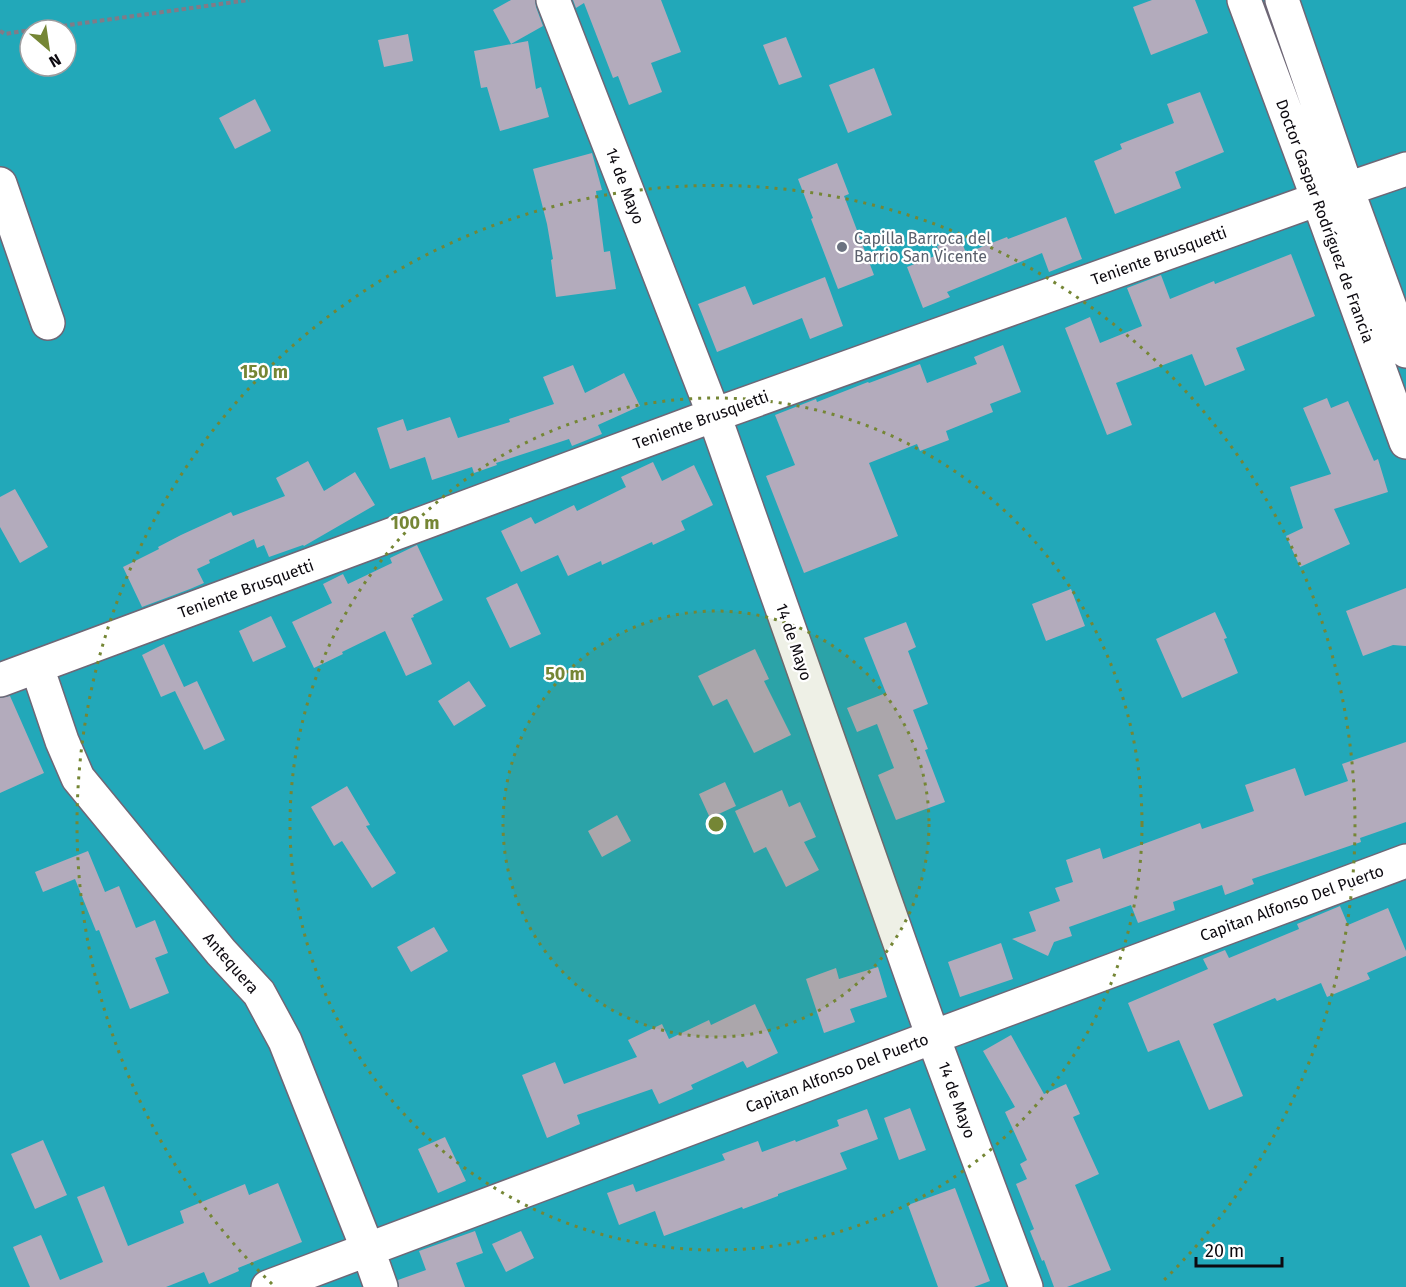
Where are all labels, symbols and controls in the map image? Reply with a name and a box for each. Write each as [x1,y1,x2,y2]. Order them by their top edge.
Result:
north arrow [18,18,78,78]
text: N [46,50,64,72]
street label: Doctor Gaspar Rodríguez de Francia [1272,97,1378,345]
street label: 14 de Mayo [602,145,648,227]
street label: Teniente Brusquetti [1089,223,1229,289]
place label: Capilla Barroca del Barrio San Vicente [854,229,991,266]
marker: Capilla Barroca del Barrio San Vicente [835,240,849,254]
text: 150 m [240,361,288,383]
street label: Teniente Brusquetti [631,387,771,453]
text: 100 m [391,512,439,534]
street label: Teniente Brusquetti [176,556,316,622]
street label: 14 de Mayo [772,601,816,683]
text: 50 m [545,663,585,685]
centre of rings [706,814,726,834]
street label: Capitan Alfonso Del Puerto [1197,861,1387,945]
street label: Antequera [199,929,263,997]
street label: Capitan Alfonso Del Puerto [743,1029,931,1117]
street label: 14 de Mayo [934,1059,980,1141]
scale bar [1196,1230,1282,1268]
text: 20 m [1205,1240,1244,1262]

